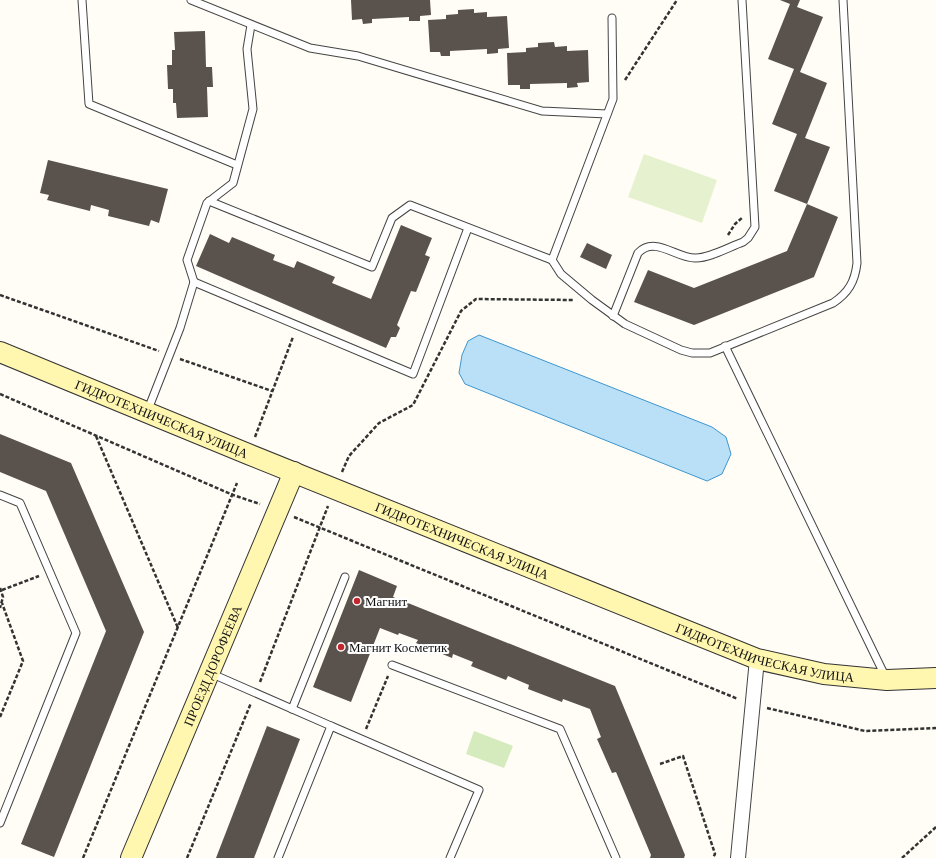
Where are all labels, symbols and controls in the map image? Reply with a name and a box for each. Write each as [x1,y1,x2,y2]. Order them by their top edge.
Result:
street label: ГИДРОТЕХНИЧЕСКАЯ УЛИЦА [73,377,251,462]
street label: ГИДРОТЕХНИЧЕСКАЯ УЛИЦА [373,499,551,583]
place label: Магнит [365,594,408,609]
marker: Магнит [352,596,362,606]
street label: ПРОЕЗД ДОРОФЕЕВА [181,602,245,728]
street label: ГИДРОТЕХНИЧЕСКАЯ УЛИЦА [674,620,855,685]
place label: Магнит Косметик [349,640,448,655]
marker: Магнит Косметик [336,642,346,652]

